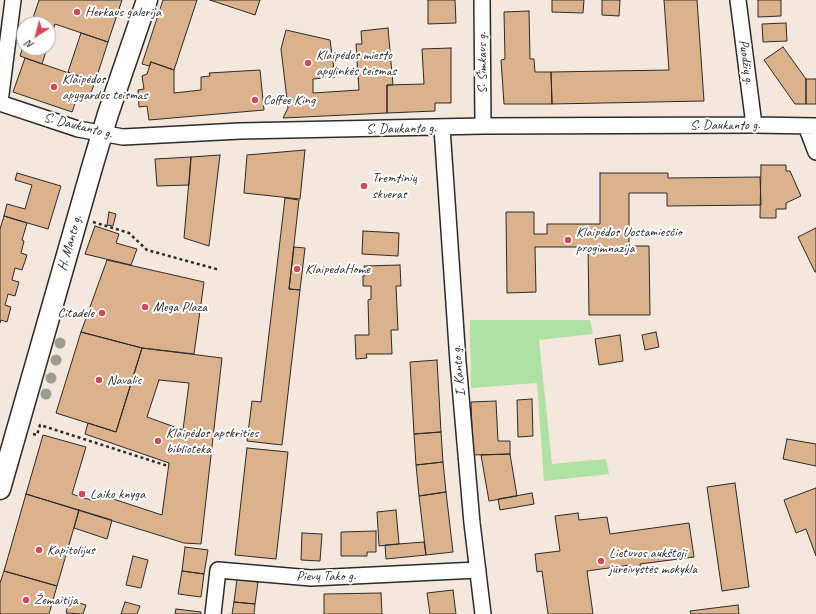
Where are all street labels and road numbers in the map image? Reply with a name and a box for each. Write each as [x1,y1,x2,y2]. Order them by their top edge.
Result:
street label: S. Šimkaus g. [474,32,490,94]
street label: Puodžių g. [735,39,757,85]
street label: S. Daukanto g. [42,109,114,143]
street label: S. Daukanto g. [690,117,760,133]
street label: S. Daukanto g. [366,120,436,138]
street label: H. Manto g. [54,213,86,273]
street label: I. Kanto g. [448,345,470,397]
street label: Pievų Tako g. [296,568,356,584]

